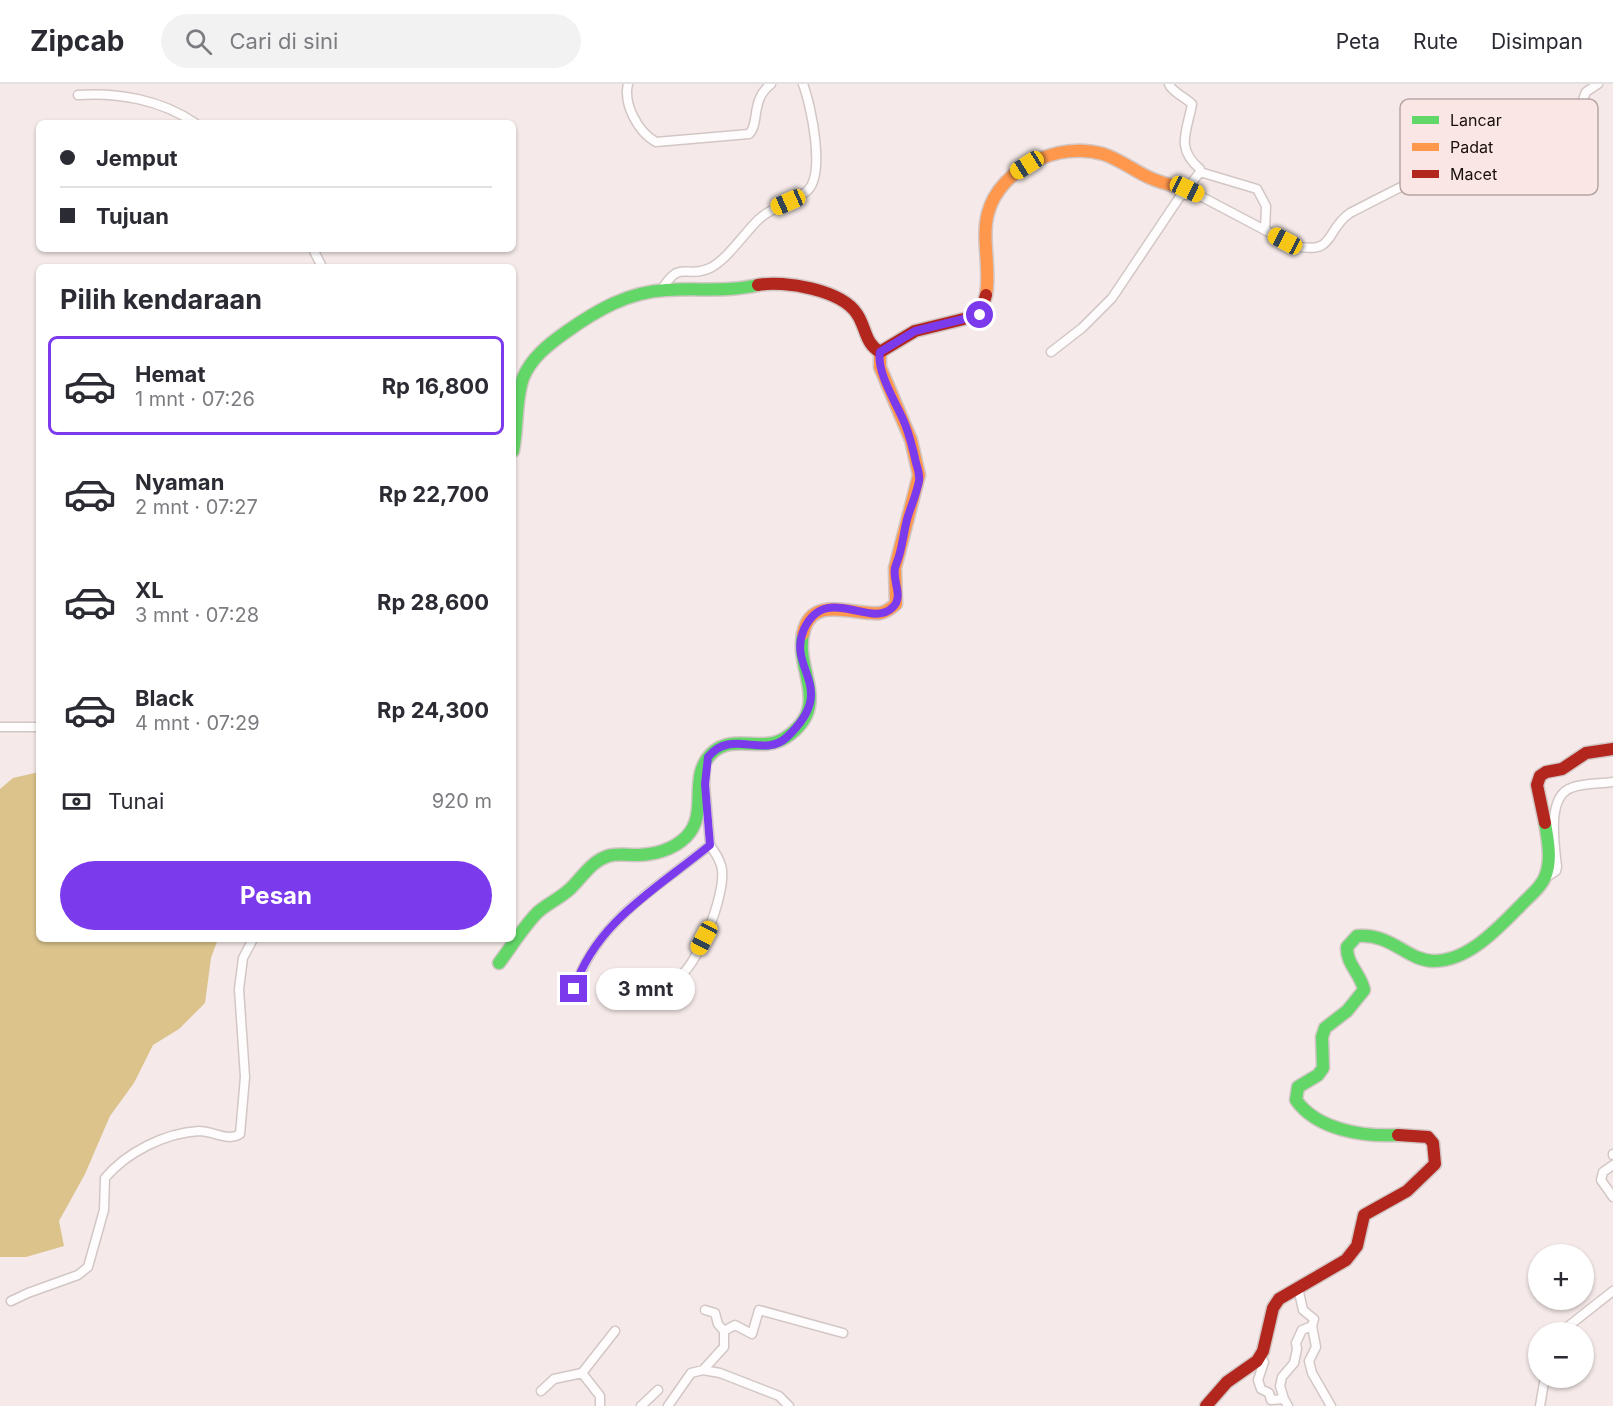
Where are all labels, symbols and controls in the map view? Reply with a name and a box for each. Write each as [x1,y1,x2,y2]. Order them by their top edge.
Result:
search box [161,14,581,68]
text: Zipcab [30,24,125,58]
icon: search [182,25,215,58]
text: Cari di sini [230,28,338,54]
text: Peta [1336,29,1380,54]
text: Rute [1413,29,1458,54]
text: Disimpan [1491,29,1583,54]
legend [1400,99,1598,195]
text: Lancar [1450,110,1502,130]
text: Padat [1450,137,1493,157]
text: Jemput [96,145,178,171]
car [1007,148,1047,182]
text: Macet [1450,164,1497,184]
car [1167,173,1207,205]
car [768,186,808,218]
text: Tujuan [96,203,169,229]
car [1265,225,1305,257]
text: Pilih kendaraan [60,283,262,316]
route start [966,301,993,328]
icon: car [63,359,117,413]
text: Hemat [135,361,205,387]
text: Rp 16,800 [382,373,489,399]
text: 1 mnt · 07:26 [135,387,255,411]
icon: car [63,467,117,521]
text: Nyaman [135,469,224,495]
text: Rp 22,700 [379,481,489,507]
text: 2 mnt · 07:27 [135,495,258,519]
icon: car [63,575,117,629]
text: XL [135,577,164,603]
text: Rp 28,600 [377,589,489,615]
text: 3 mnt · 07:28 [135,603,259,627]
icon: car [63,683,117,737]
text: Black [135,685,194,711]
text: Rp 24,300 [377,697,489,723]
text: 4 mnt · 07:29 [135,711,260,735]
icon: cash [60,785,93,818]
text: Tunai [108,788,164,814]
text: 920 m [432,789,492,813]
button: Pesan [60,861,492,930]
car [688,918,720,958]
callout: 3 mnt [595,968,694,1010]
route end [560,975,587,1002]
text: 3 mnt [618,977,673,1001]
map controls [1528,1244,1594,1388]
button: + [1528,1244,1594,1310]
button: − [1528,1322,1594,1388]

